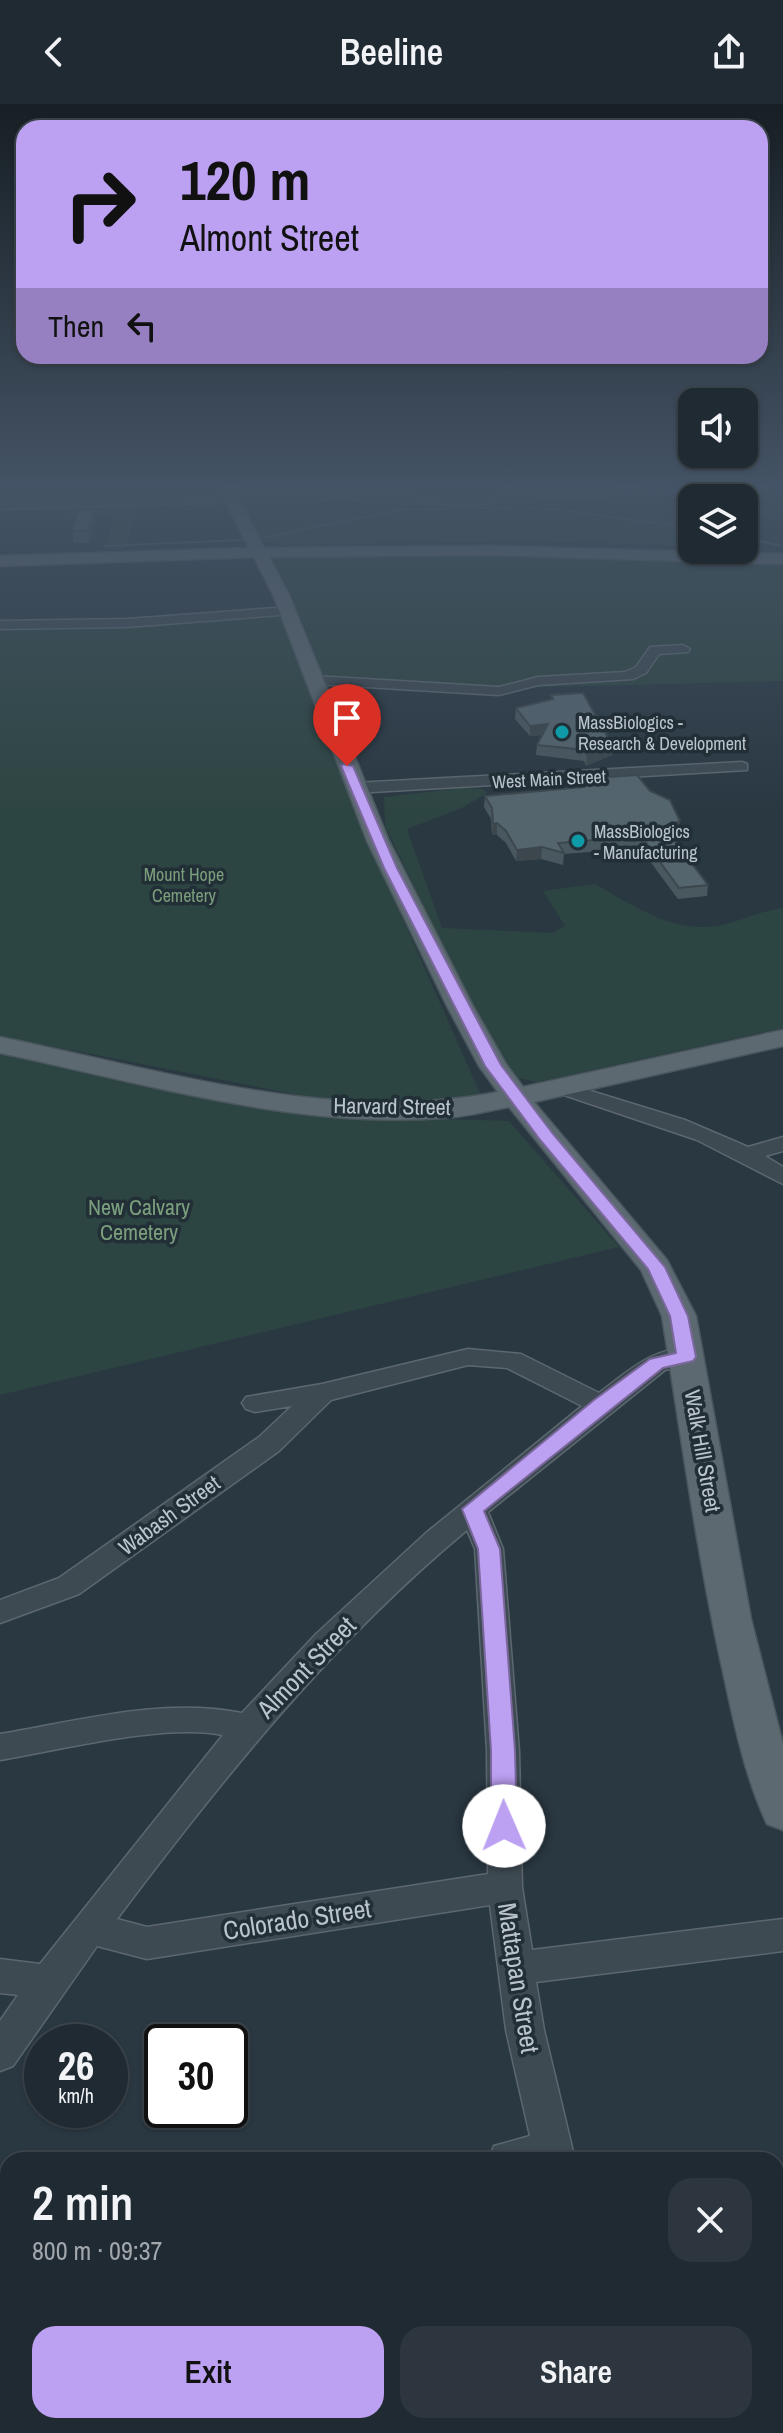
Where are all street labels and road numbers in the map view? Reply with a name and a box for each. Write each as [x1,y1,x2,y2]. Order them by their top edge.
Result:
street label: West Main Street [492,764,606,794]
street label: Harvard Street [333,1090,451,1122]
street label: Walk Hill Street [677,1388,729,1514]
street label: Wabash Street [112,1468,226,1562]
street label: Almont Street [248,1608,364,1726]
street label: Colorado Street [221,1890,374,1948]
street label: Mattapan Street [490,1900,548,2056]

